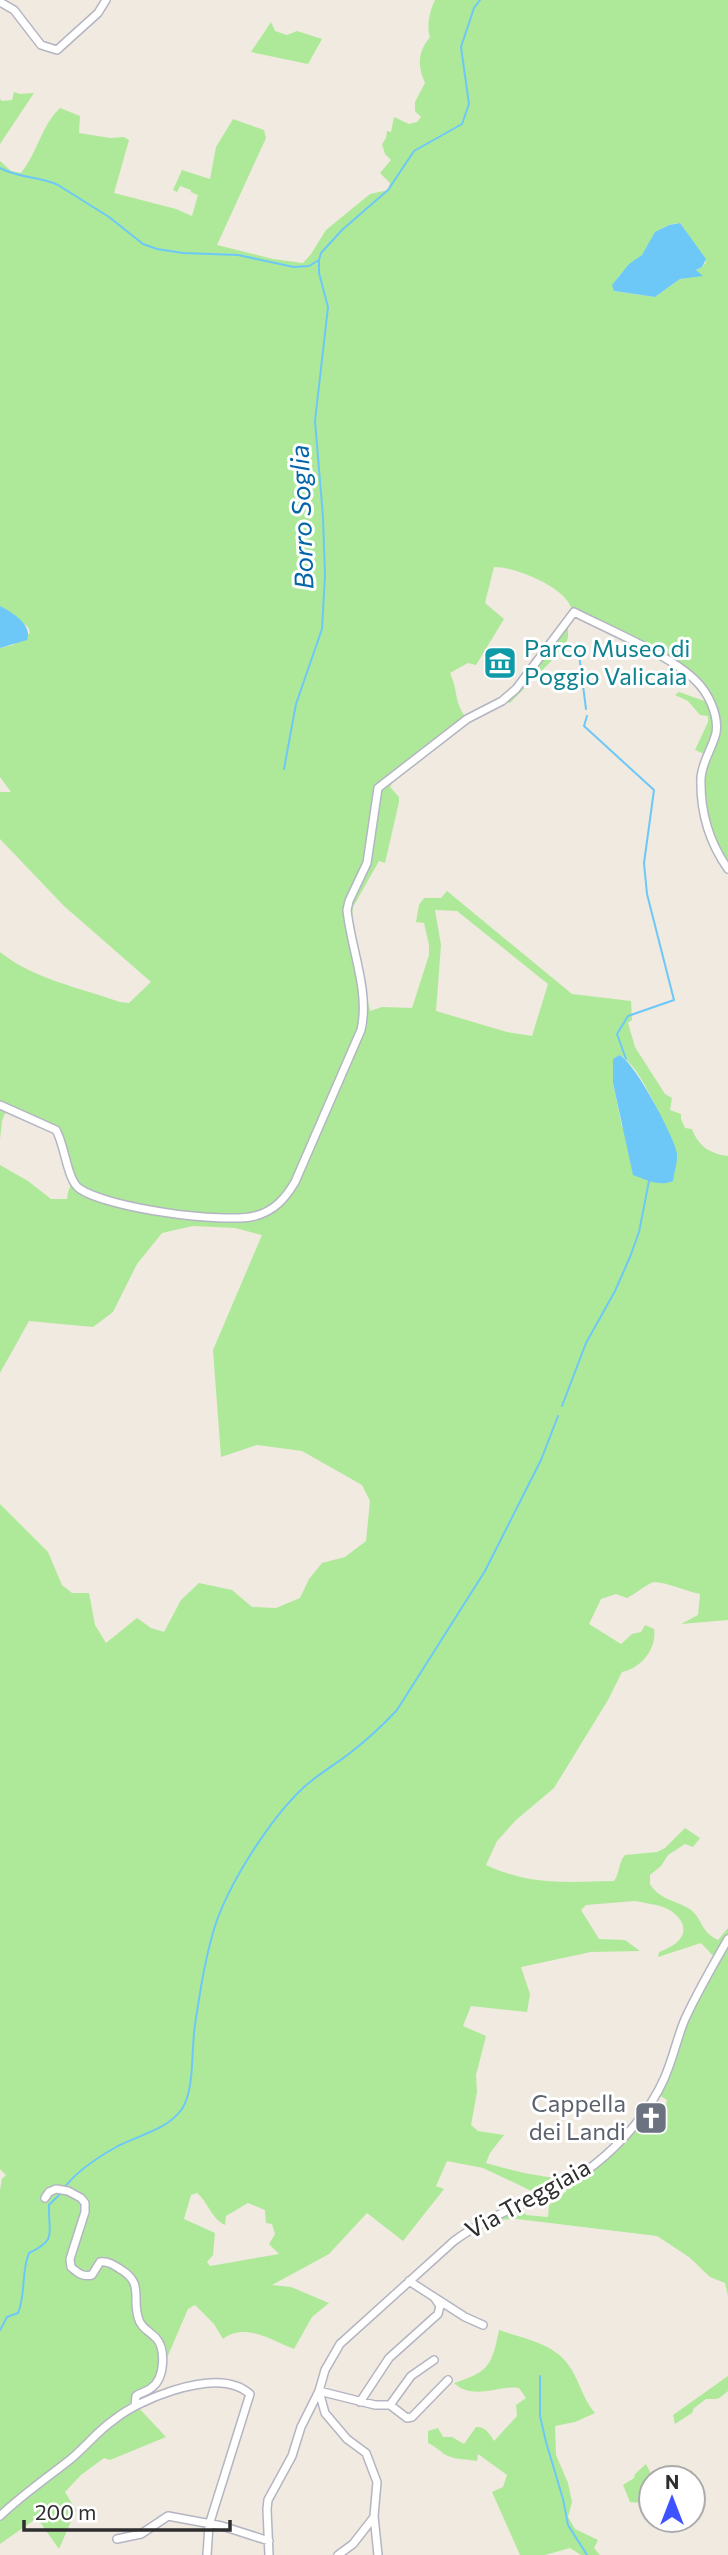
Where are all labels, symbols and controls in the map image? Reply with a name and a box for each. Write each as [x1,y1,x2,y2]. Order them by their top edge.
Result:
water label: Borro Soglia [282,444,319,590]
place label: Parco Museo di Poggio Valicaia [524,633,690,690]
museum icon: Parco Museo di Poggio Valicaia [481,644,519,682]
place label: Cappella dei Landi [529,2088,626,2145]
church icon: Cappella dei Landi [632,2099,670,2137]
street label: Via Treggiaia [460,2151,595,2244]
north arrow [637,2464,707,2534]
text: N [665,2470,679,2493]
scale bar [24,2488,231,2532]
text: 200 m [35,2499,96,2524]

